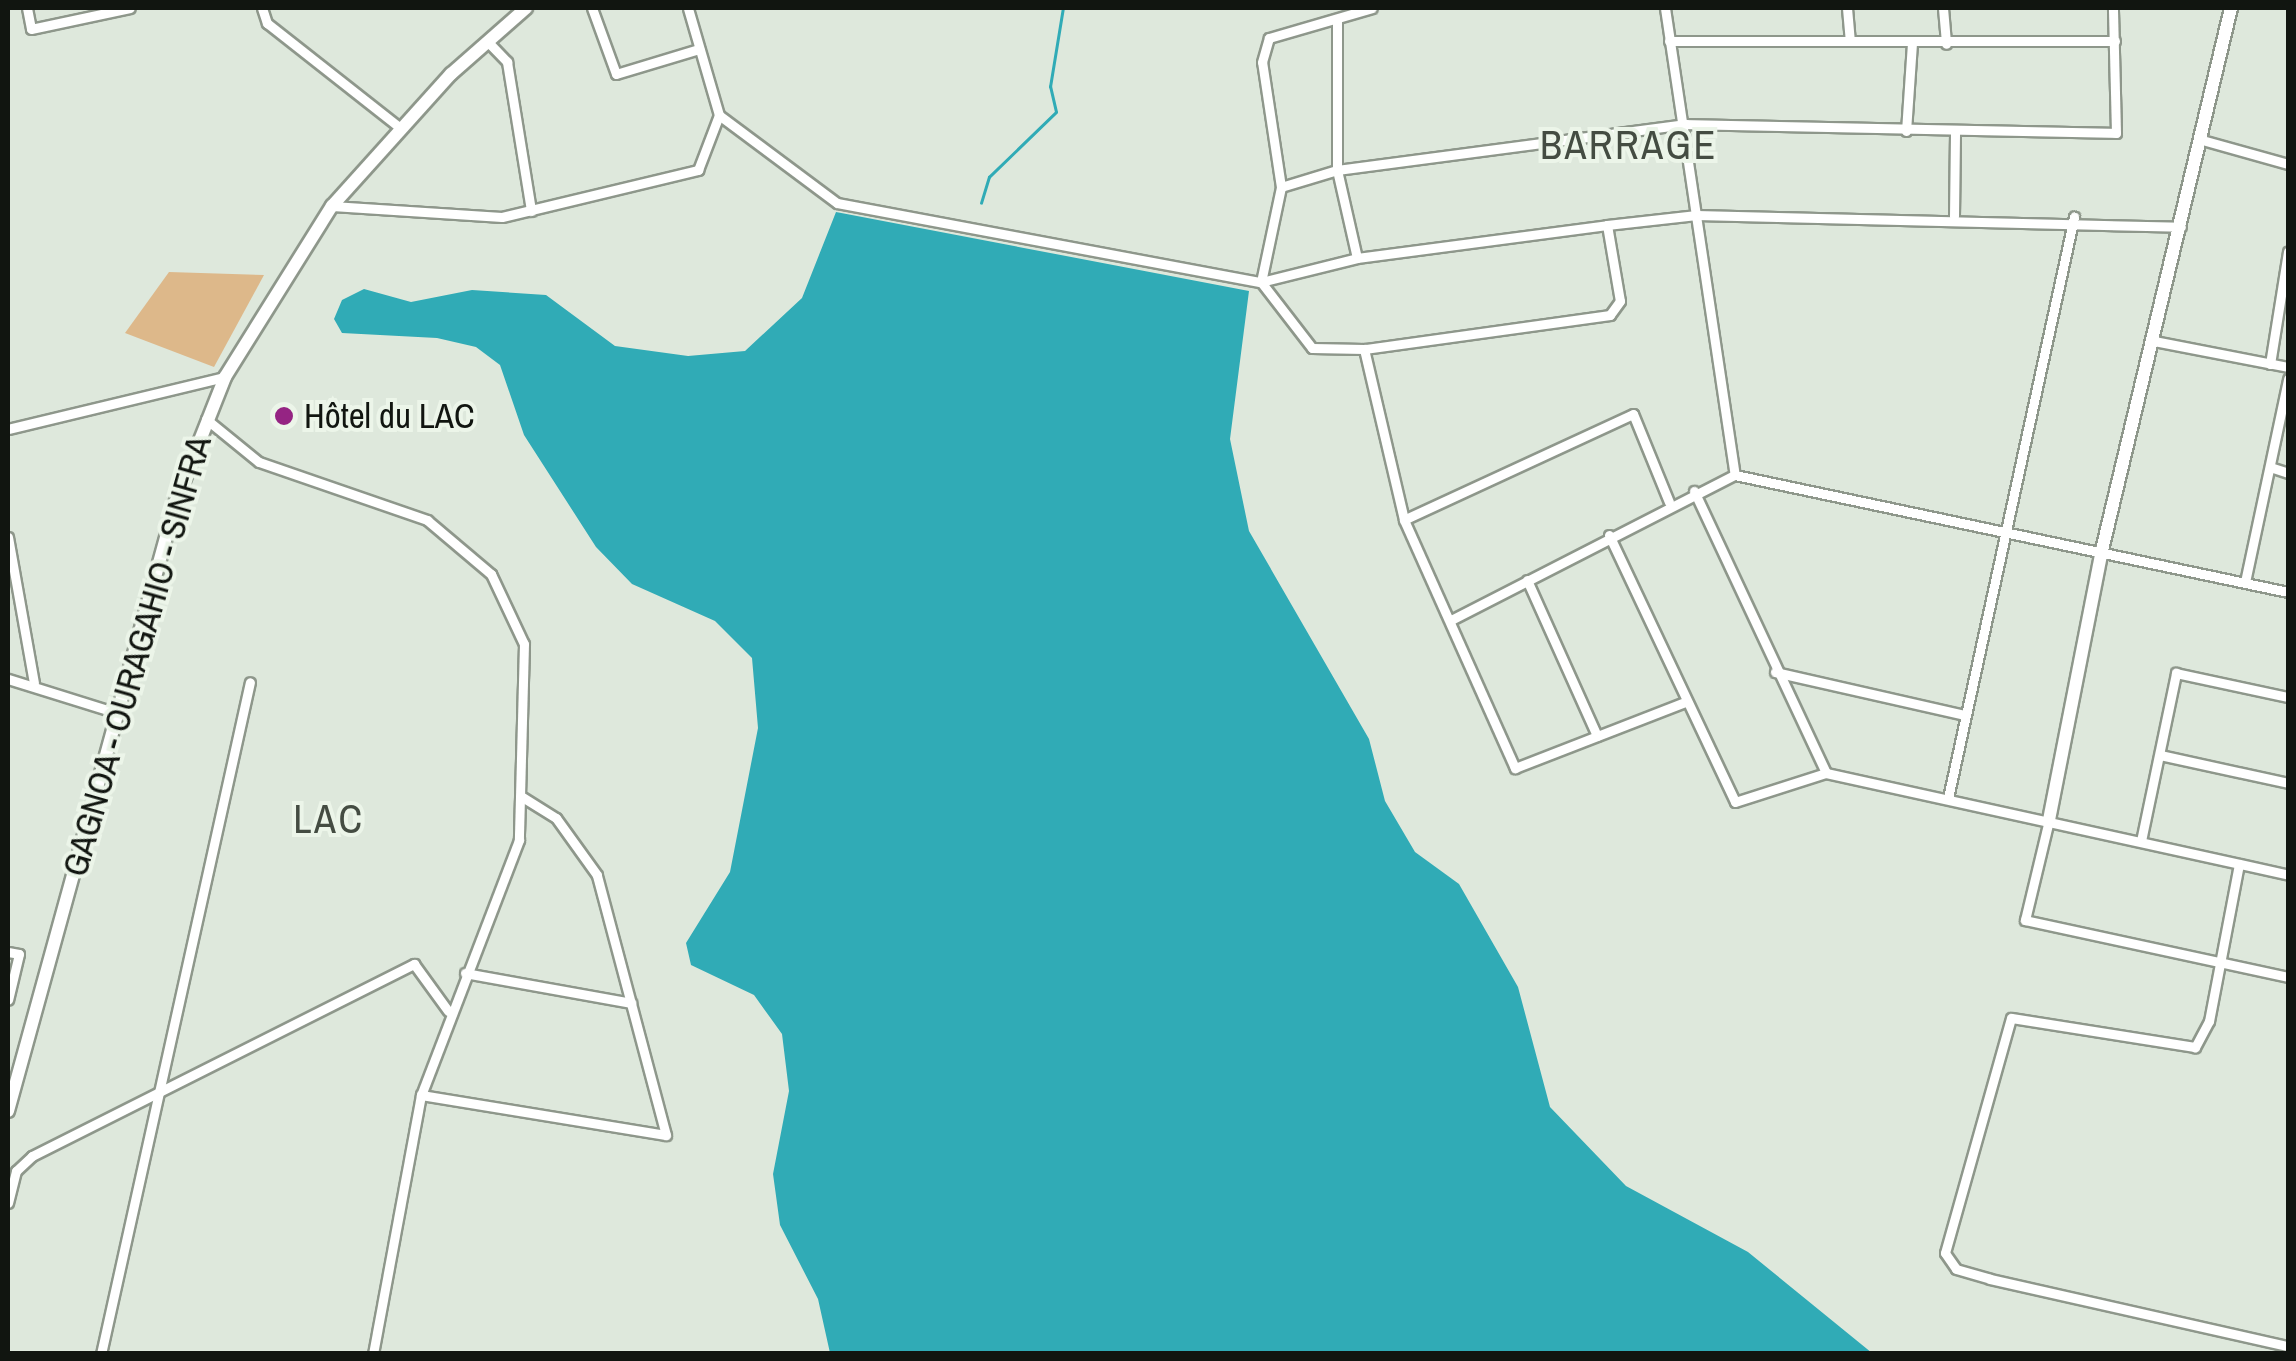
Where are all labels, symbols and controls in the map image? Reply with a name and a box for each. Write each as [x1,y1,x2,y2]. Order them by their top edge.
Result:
district label: BARRAGE [1540,121,1718,169]
place label: Hôtel du LAC [304,395,475,437]
marker: Hôtel du LAC [273,405,295,427]
street label: GAGNOA - OURAGAHIO - SINFRA [54,430,220,882]
district label: LAC [293,795,365,843]

